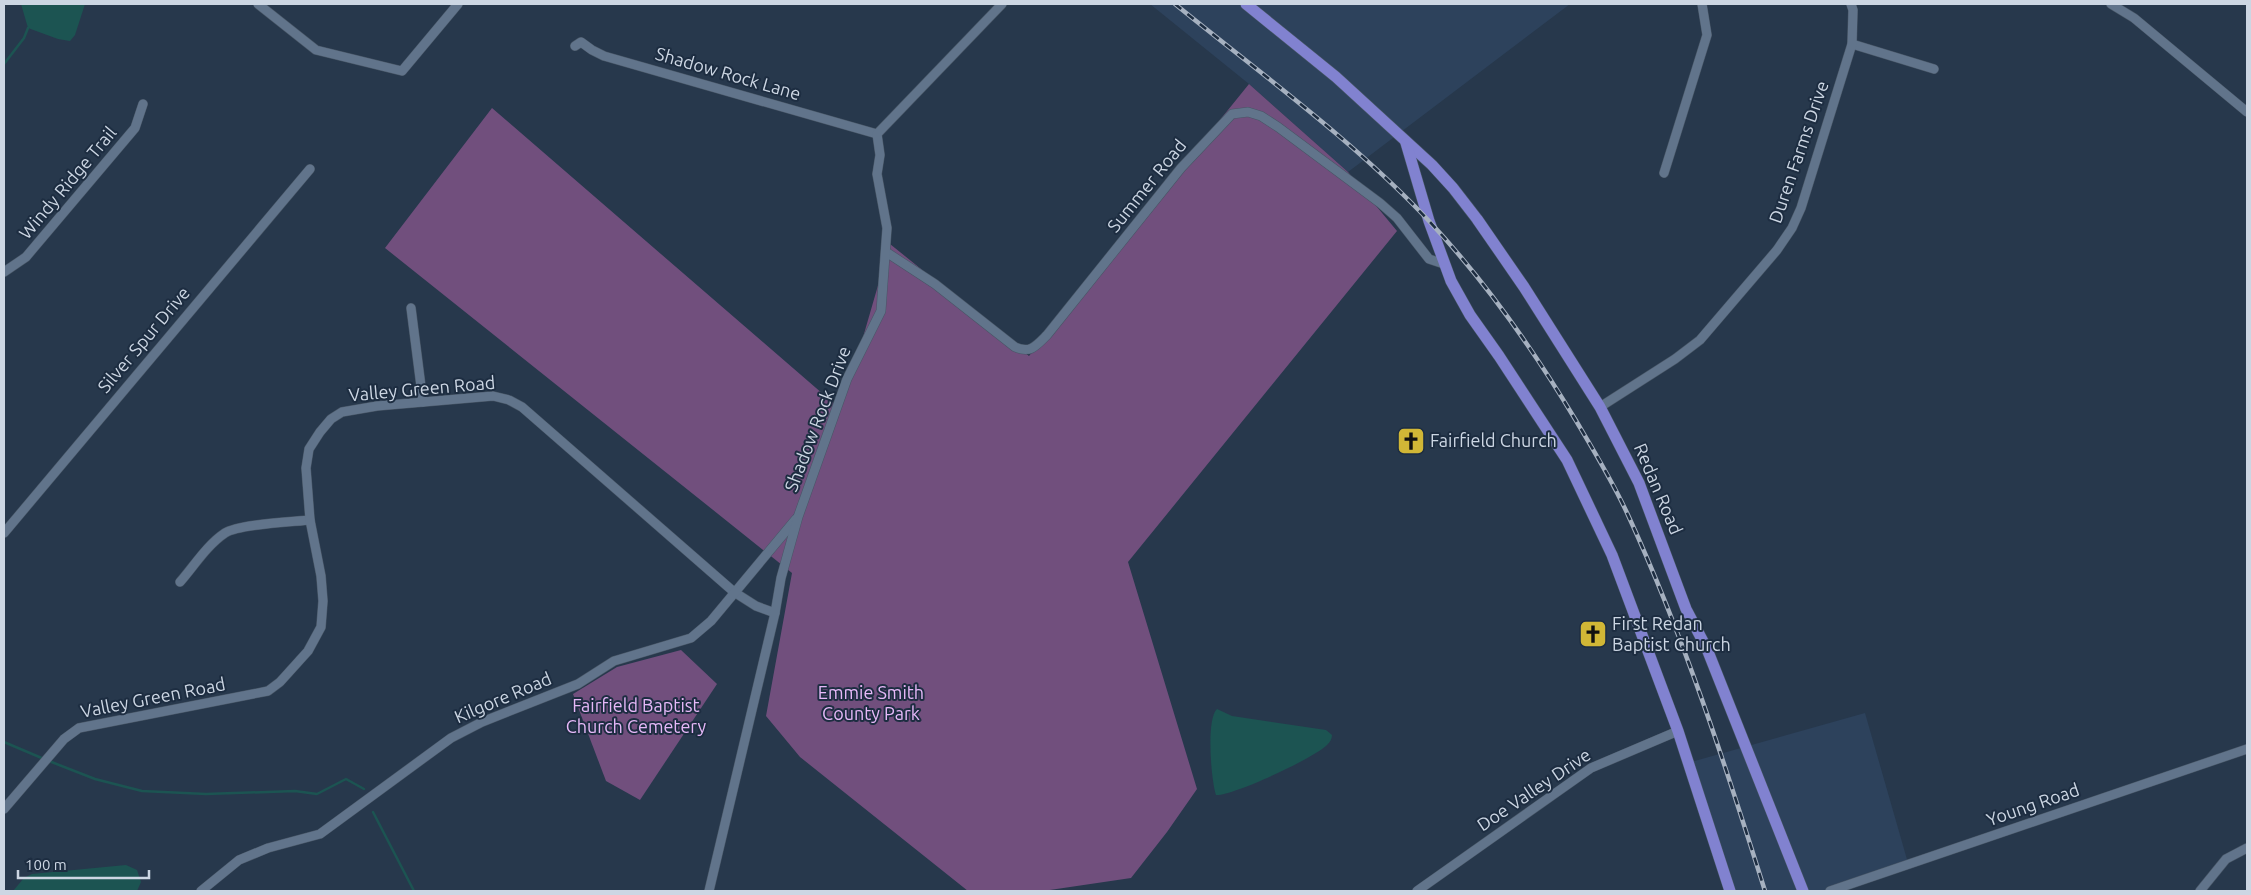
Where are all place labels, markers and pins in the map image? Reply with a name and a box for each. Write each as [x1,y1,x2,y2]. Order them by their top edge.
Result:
church icon: Fairfield Church [1396,426,1426,456]
place label: Fairfield Church [1430,430,1557,450]
place label: First Redan Baptist Church [1612,613,1731,654]
church icon: First Redan Baptist Church [1578,619,1608,649]

